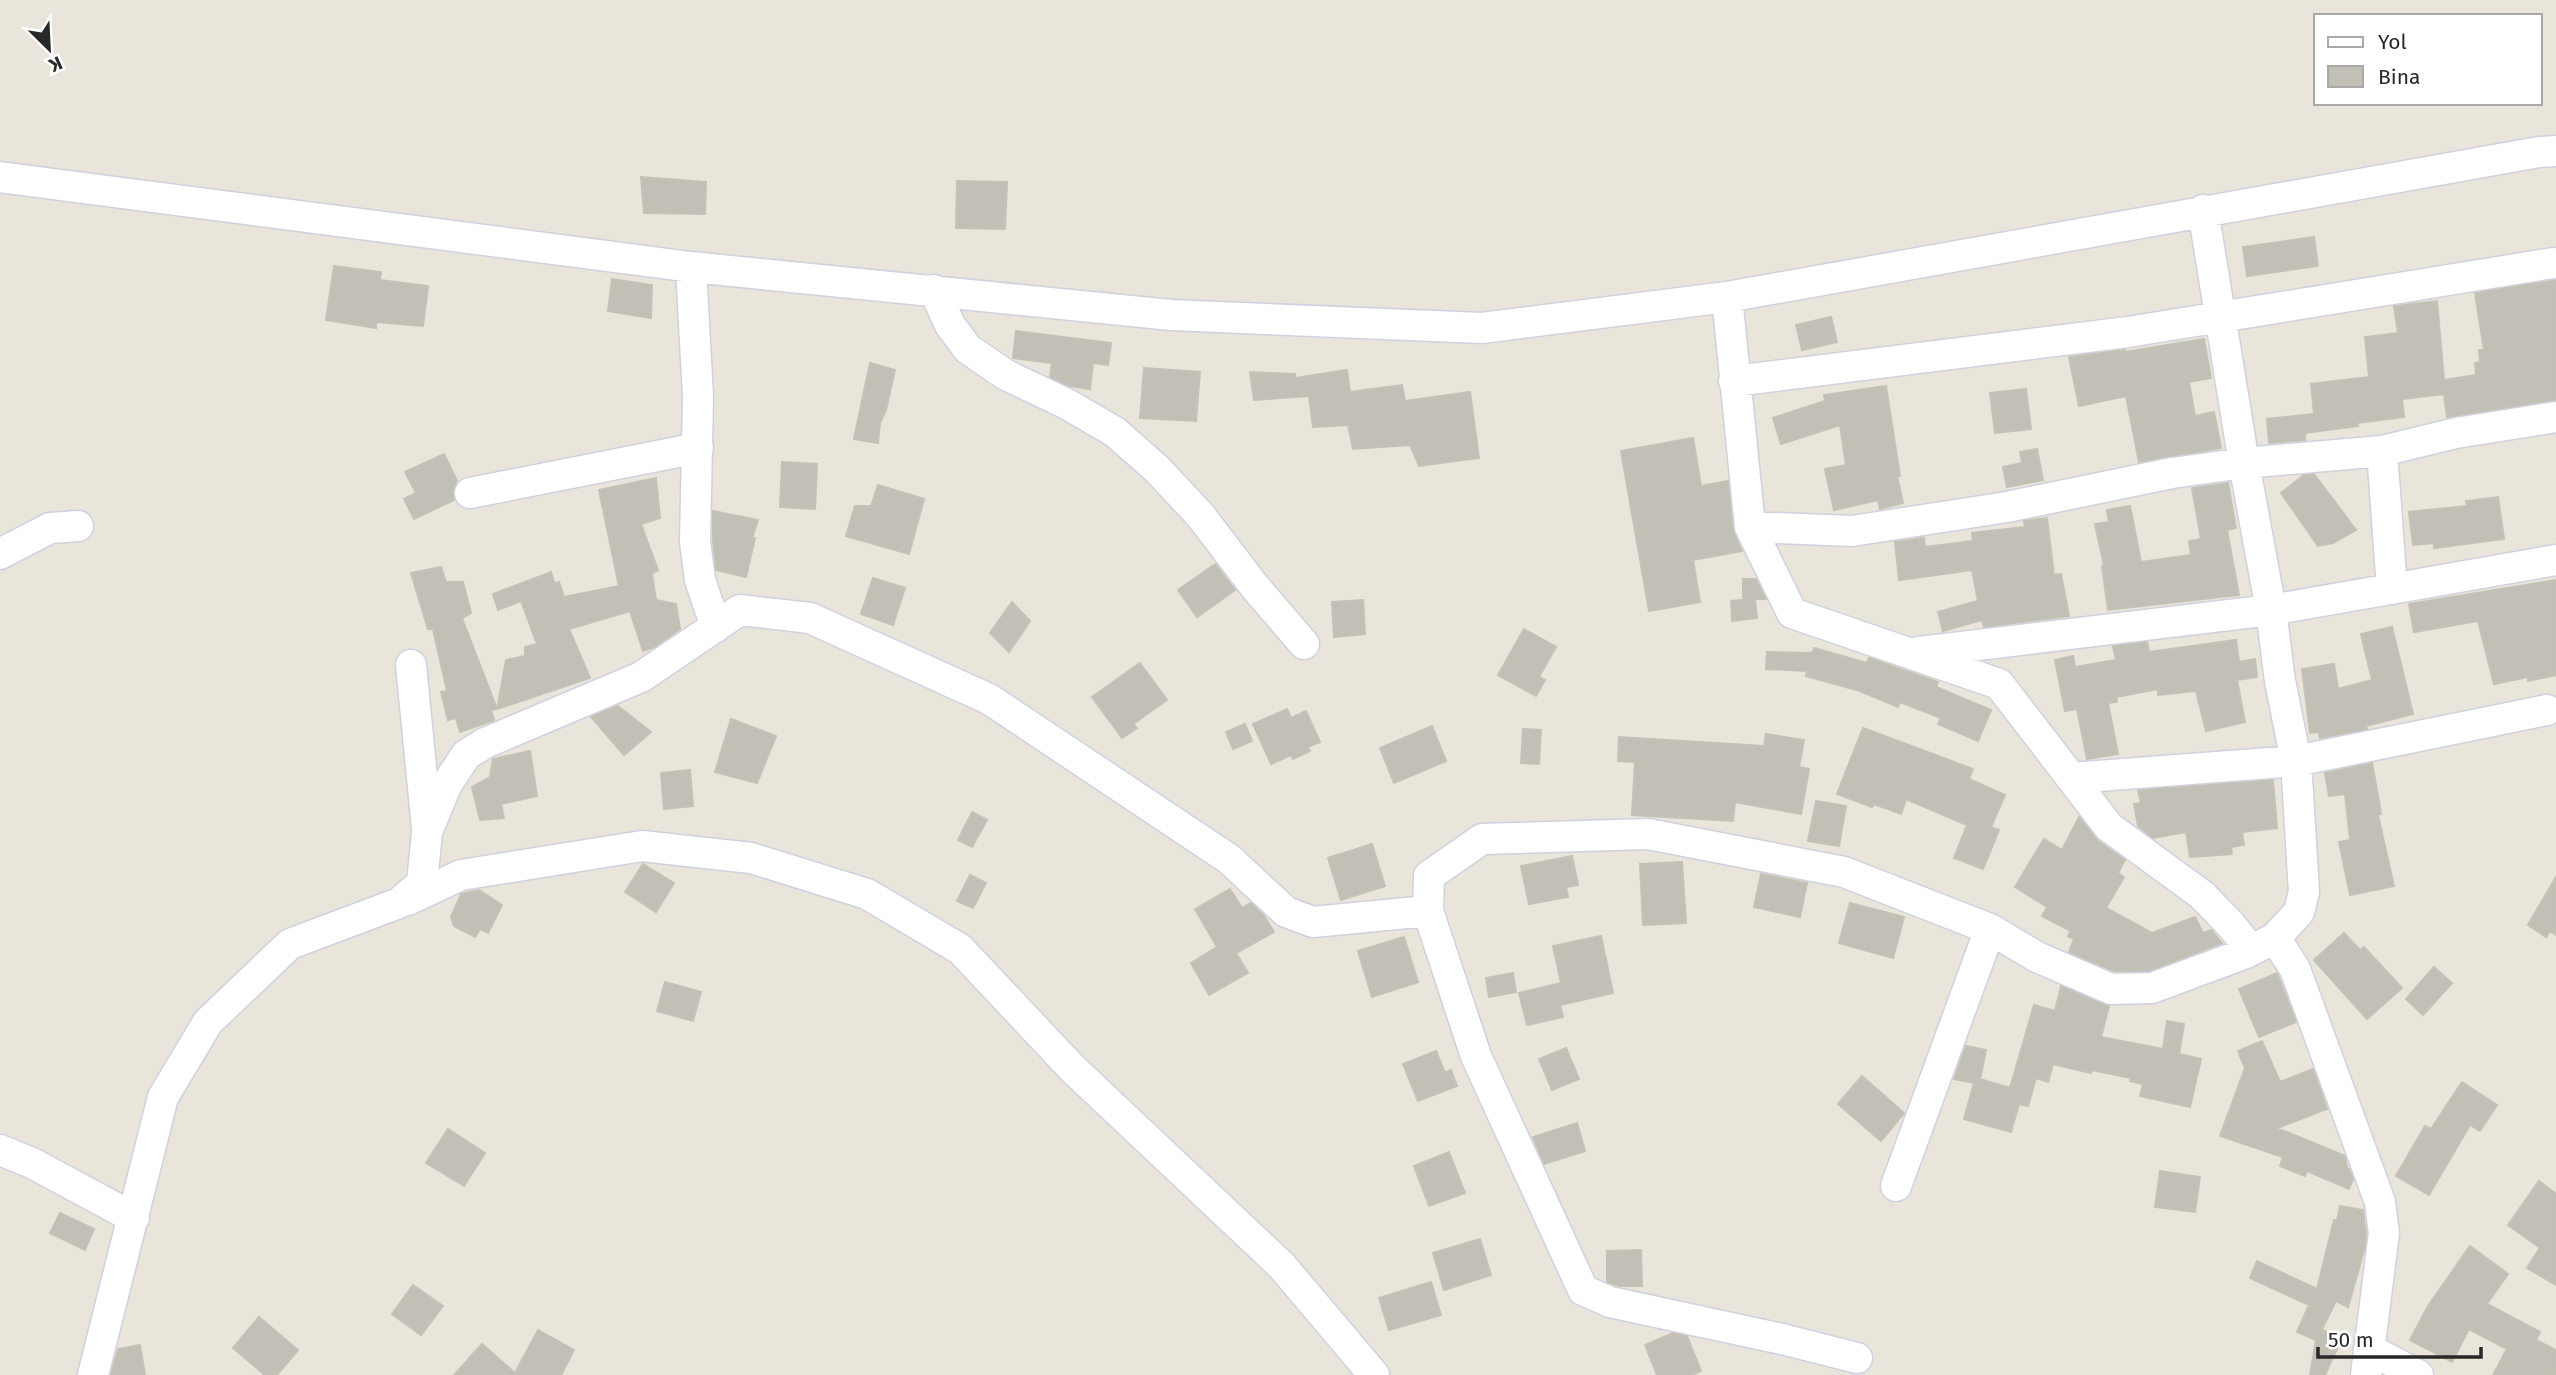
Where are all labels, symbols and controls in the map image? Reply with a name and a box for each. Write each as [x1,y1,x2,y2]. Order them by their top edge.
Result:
north arrow [14,14,84,84]
legend [2314,14,2542,105]
text: Yol [2378,29,2407,55]
text: K [45,51,66,77]
text: Bina [2378,64,2420,90]
scale bar [2318,1316,2481,1360]
text: 50 m [2328,1327,2374,1353]

